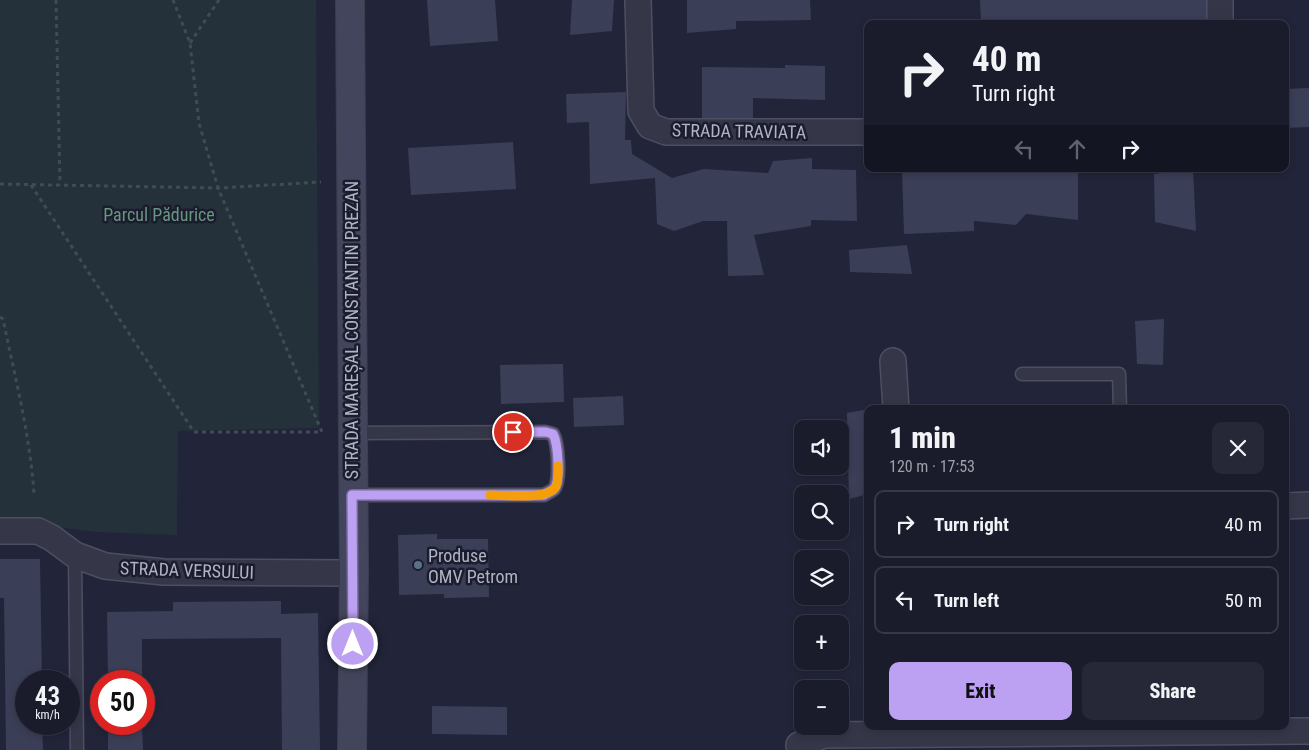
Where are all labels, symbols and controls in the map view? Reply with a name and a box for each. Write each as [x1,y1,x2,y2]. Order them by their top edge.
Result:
text: 40 m [972,39,1041,80]
icon: right [889,40,954,105]
text: Turn right [972,81,1055,106]
street label: STRADA TRAVIATA [672,119,807,143]
icon: left [1010,135,1038,163]
icon: ahead [1063,135,1091,163]
icon: right [1116,135,1144,163]
street label: STRADA MAREȘAL CONSTANTIN PREZAN [341,181,363,479]
park label: Parcul Pădurice [103,204,215,225]
pin [492,411,534,453]
icon: arrive [499,418,527,446]
map controls [794,420,849,735]
button: sound [794,420,849,475]
text: 1 min [889,420,956,455]
button: close [1212,422,1264,474]
text: 120 m · 17:53 [889,457,975,476]
button: search [794,485,849,540]
icon: right [891,510,919,538]
text: Turn right [934,513,1009,536]
text: 40 m [1225,513,1262,536]
place label: Produse OMV Petrom [428,545,518,587]
button: layers [794,550,849,605]
street label: STRADA VERSULUI [120,557,254,583]
marker: Produse OMV Petrom [412,559,424,571]
icon: left [891,586,919,614]
text: Turn left [934,589,999,612]
text: 50 m [1225,589,1262,612]
button: + [794,615,849,670]
position arrow [326,617,378,669]
button: Exit [889,662,1072,720]
button: Share [1082,662,1264,720]
speed limit sign: 50 [90,670,155,735]
button: − [794,680,849,735]
text: 43 [35,682,60,711]
text: km/h [35,708,60,722]

